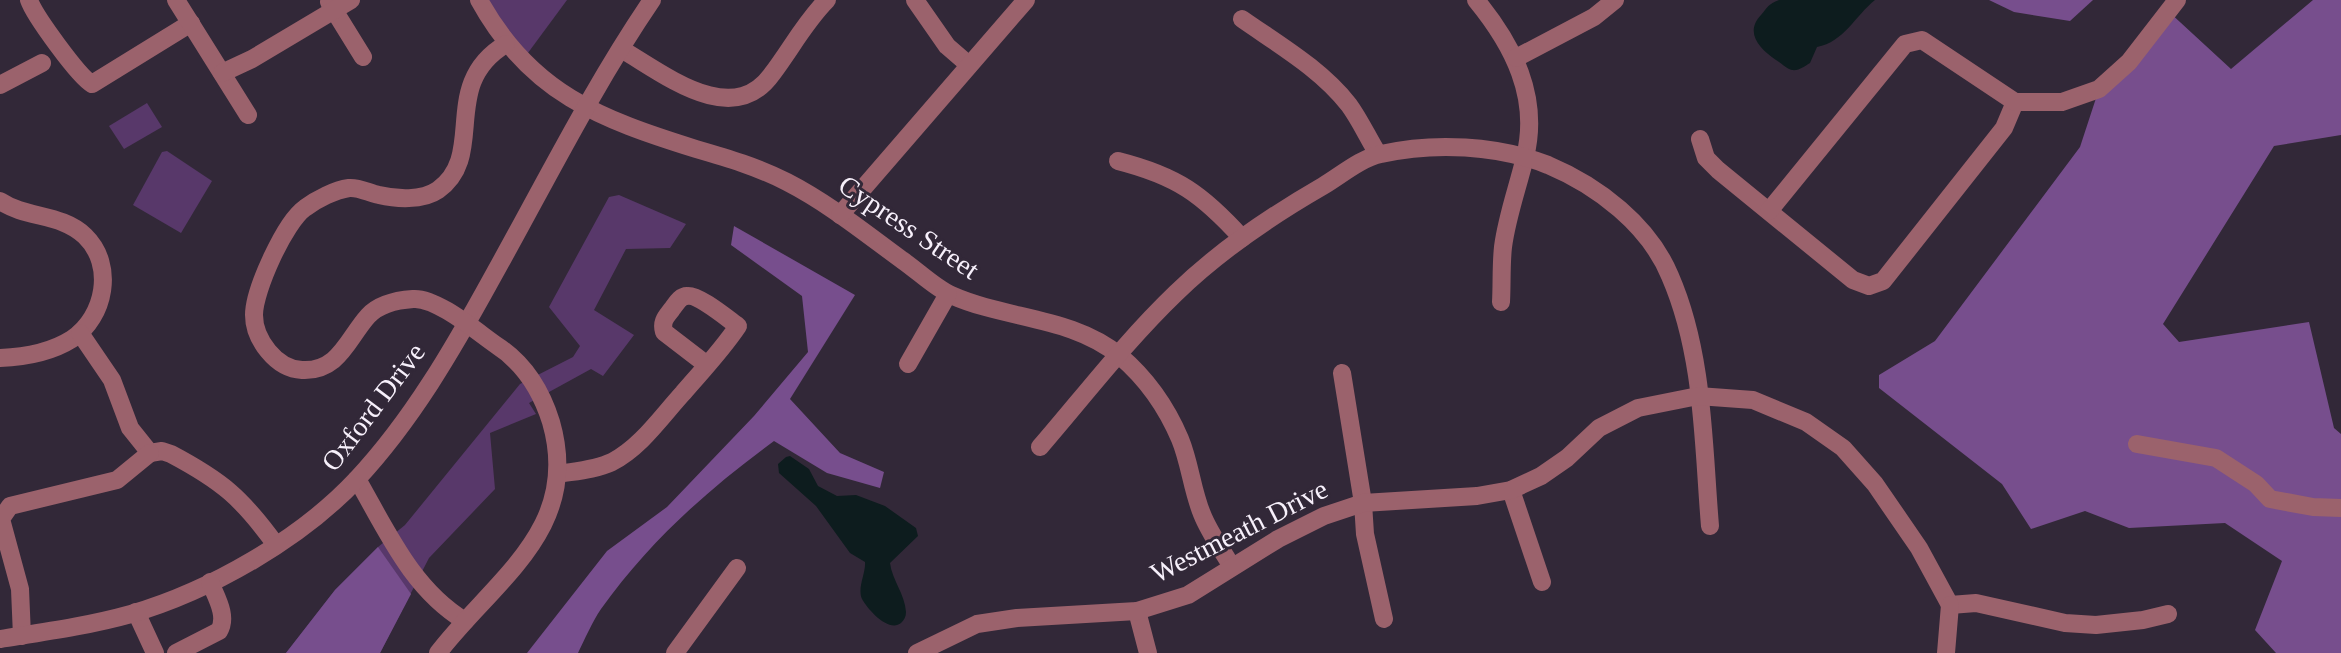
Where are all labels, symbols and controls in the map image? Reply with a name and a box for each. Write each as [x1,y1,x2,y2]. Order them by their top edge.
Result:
street label: Cypress Street [833,169,985,285]
street label: Oxford Drive [315,337,431,477]
street label: Westmeath Drive [1145,473,1333,589]

